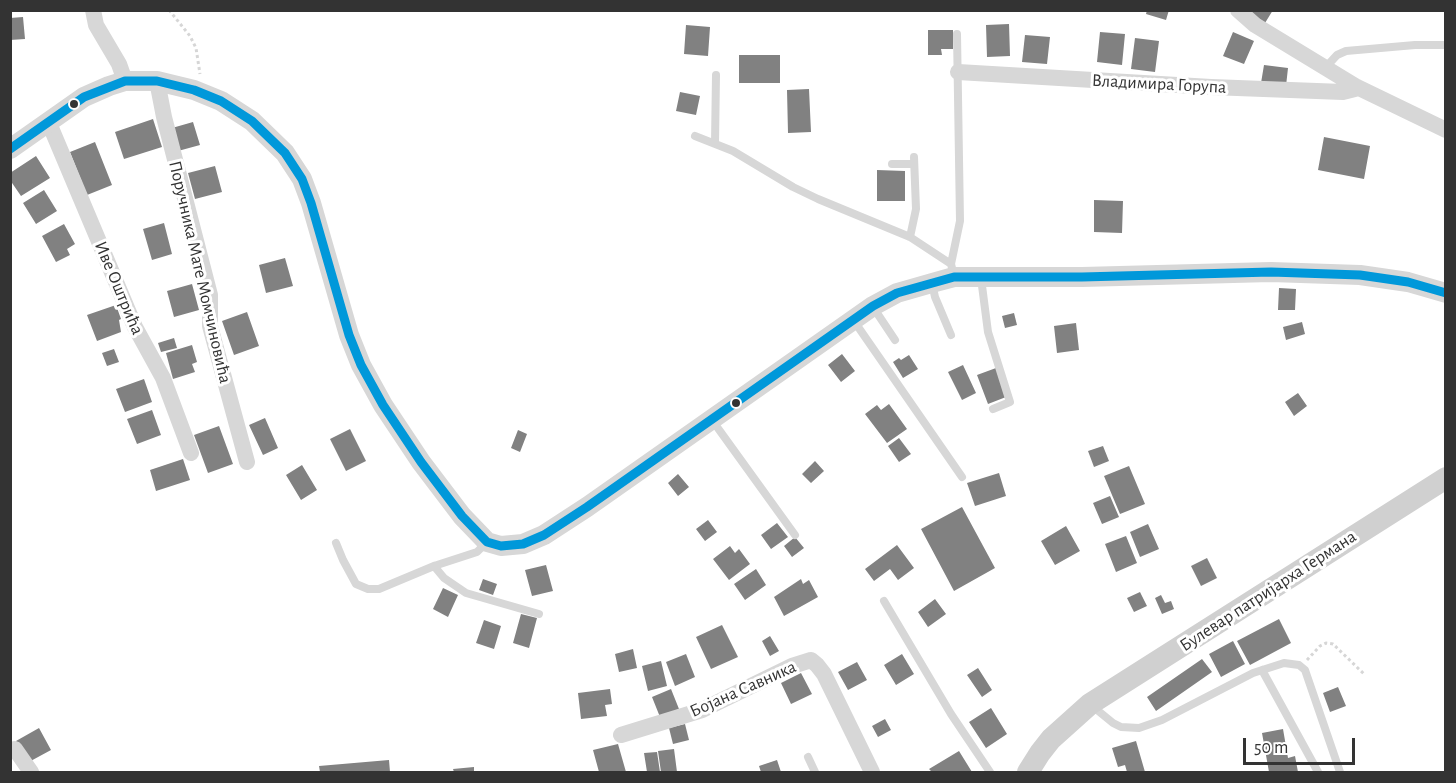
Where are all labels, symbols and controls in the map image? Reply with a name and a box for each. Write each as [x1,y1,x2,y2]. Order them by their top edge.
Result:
street label: Владимира Горупа [1091,70,1227,98]
unlabelled marker [68,98,80,110]
street label: Поручника Мате Момчиновића [164,159,236,385]
street label: Иве Оштрића [90,238,148,338]
unlabelled marker [730,397,742,409]
street label: Булевар патријарха Германа [1176,526,1360,656]
street label: Бојана Савника [686,656,800,722]
scale bar [1246,726,1358,764]
text: 50 m [1254,739,1288,757]

